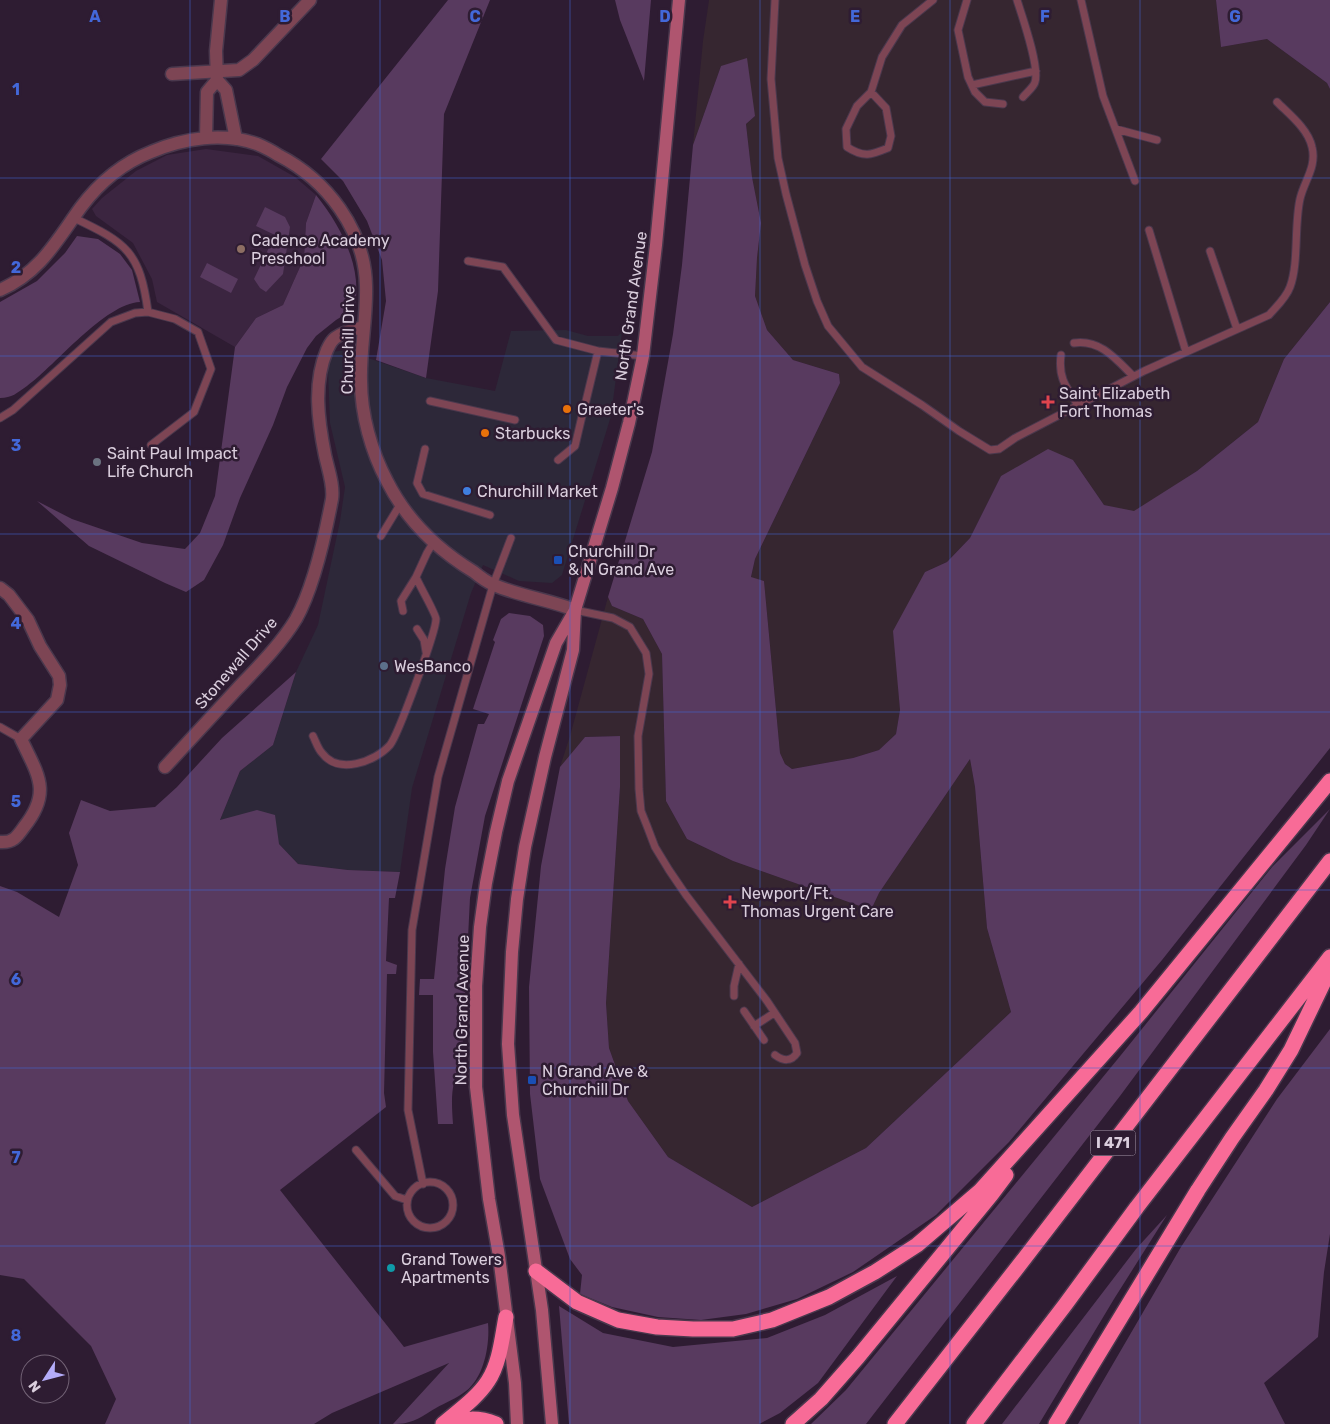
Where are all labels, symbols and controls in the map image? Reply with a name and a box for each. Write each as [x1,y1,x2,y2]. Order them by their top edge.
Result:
text: A [89,7,101,26]
text: B [279,7,291,26]
text: C [469,7,481,26]
text: D [659,7,671,26]
text: E [850,7,860,26]
text: F [1040,7,1050,26]
text: G [1229,7,1241,26]
text: 1 [12,80,20,99]
street label: North Grand Avenue [611,230,651,382]
place label: Cadence Academy Preschool [251,231,390,268]
marker: Cadence Academy Preschool [235,243,247,255]
text: 2 [11,258,21,277]
street label: Churchill Drive [338,286,358,394]
place label: Saint Elizabeth Fort Thomas [1059,384,1170,421]
marker: Saint Elizabeth Fort Thomas [1041,395,1055,409]
place label: Graeter's [577,400,644,419]
marker: Graeter's [561,403,573,415]
place label: Starbucks [495,424,570,443]
marker: Starbucks [479,427,491,439]
text: 3 [11,436,21,455]
place label: Saint Paul Impact Life Church [107,444,238,481]
marker: Saint Paul Impact Life Church [91,456,103,468]
place label: Churchill Market [477,482,598,501]
marker: Churchill Market [461,485,473,497]
place label: Churchill Dr & N Grand Ave [568,542,674,579]
marker: Churchill Dr & N Grand Ave [552,554,564,566]
street label: Stonewall Drive [191,613,281,713]
text: 4 [11,614,22,633]
place label: WesBanco [394,657,471,676]
marker: WesBanco [378,660,390,672]
text: 5 [11,792,21,811]
place label: Newport/Ft. Thomas Urgent Care [741,884,894,921]
marker: Newport/Ft. Thomas Urgent Care [723,895,737,909]
street label: North Grand Avenue [451,934,473,1086]
text: 6 [11,970,21,989]
place label: N Grand Ave & Churchill Dr [542,1062,648,1099]
marker: N Grand Ave & Churchill Dr [526,1074,538,1086]
road number: I 471 [1090,1130,1136,1156]
text: 7 [11,1148,21,1167]
place label: Grand Towers Apartments [401,1250,502,1287]
marker: Grand Towers Apartments [385,1262,397,1274]
text: 8 [11,1326,22,1345]
north arrow [20,1354,70,1404]
text: N [25,1377,45,1395]

